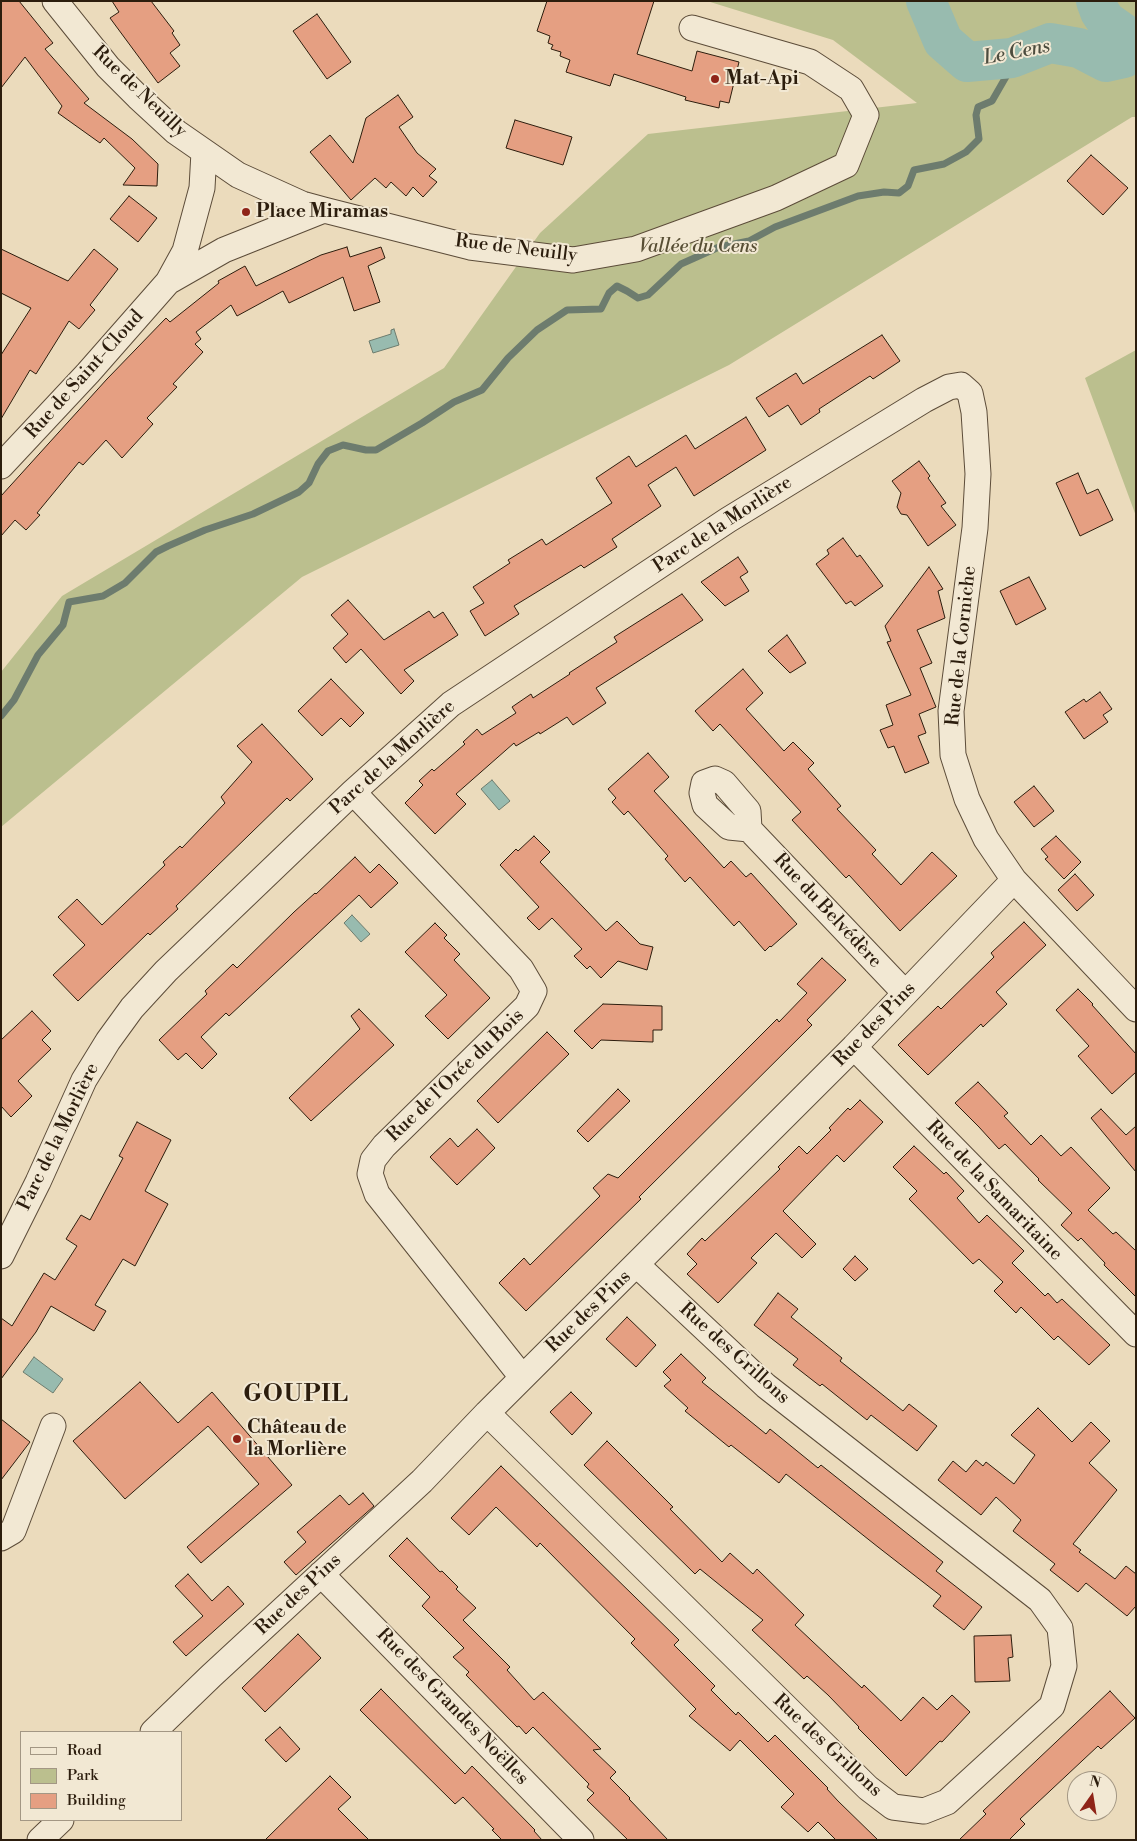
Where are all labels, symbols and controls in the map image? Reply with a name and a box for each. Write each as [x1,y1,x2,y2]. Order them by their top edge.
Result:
water label: Le Cens [982,35,1052,71]
street label: Rue de Neuilly [87,41,191,143]
place label: Mat-Api [725,68,799,90]
marker: Mat-Api [709,73,721,85]
place label: Place Miramas [256,201,388,223]
marker: Place Miramas [240,206,252,218]
street label: Rue de Neuilly [454,230,578,268]
park label: Vallée du Cens [639,236,757,258]
street label: Rue de Saint-Cloud [21,306,149,444]
street label: Parc de la Morlière [649,472,797,578]
street label: Rue de la Corniche [942,565,982,727]
street label: Parc de la Morlière [326,696,460,820]
street label: Rue du Belvédère [768,849,886,973]
street label: Rue des Pins [829,978,921,1072]
street label: Rue de l'Orée du Bois [383,1005,529,1147]
street label: Parc de la Morlière [13,1060,105,1214]
street label: Rue de la Samaritaine [921,1116,1067,1266]
street label: Rue des Pins [542,1266,636,1358]
street label: Rue des Grillons [674,1299,794,1409]
district label: GOUPIL [242,1381,350,1409]
place label: Château de la Morlière [247,1417,347,1461]
marker: Château de la Morlière [231,1433,243,1445]
street label: Rue des Pins [251,1549,347,1641]
street label: Rue des Grandes Noëlles [371,1624,533,1790]
street label: Rue des Grillons [768,1690,886,1802]
legend [20,1731,182,1821]
text: Road [67,1741,102,1760]
text: Park [67,1766,98,1785]
north arrow [1067,1771,1117,1821]
text: N [1088,1772,1103,1792]
text: Building [67,1791,126,1810]

